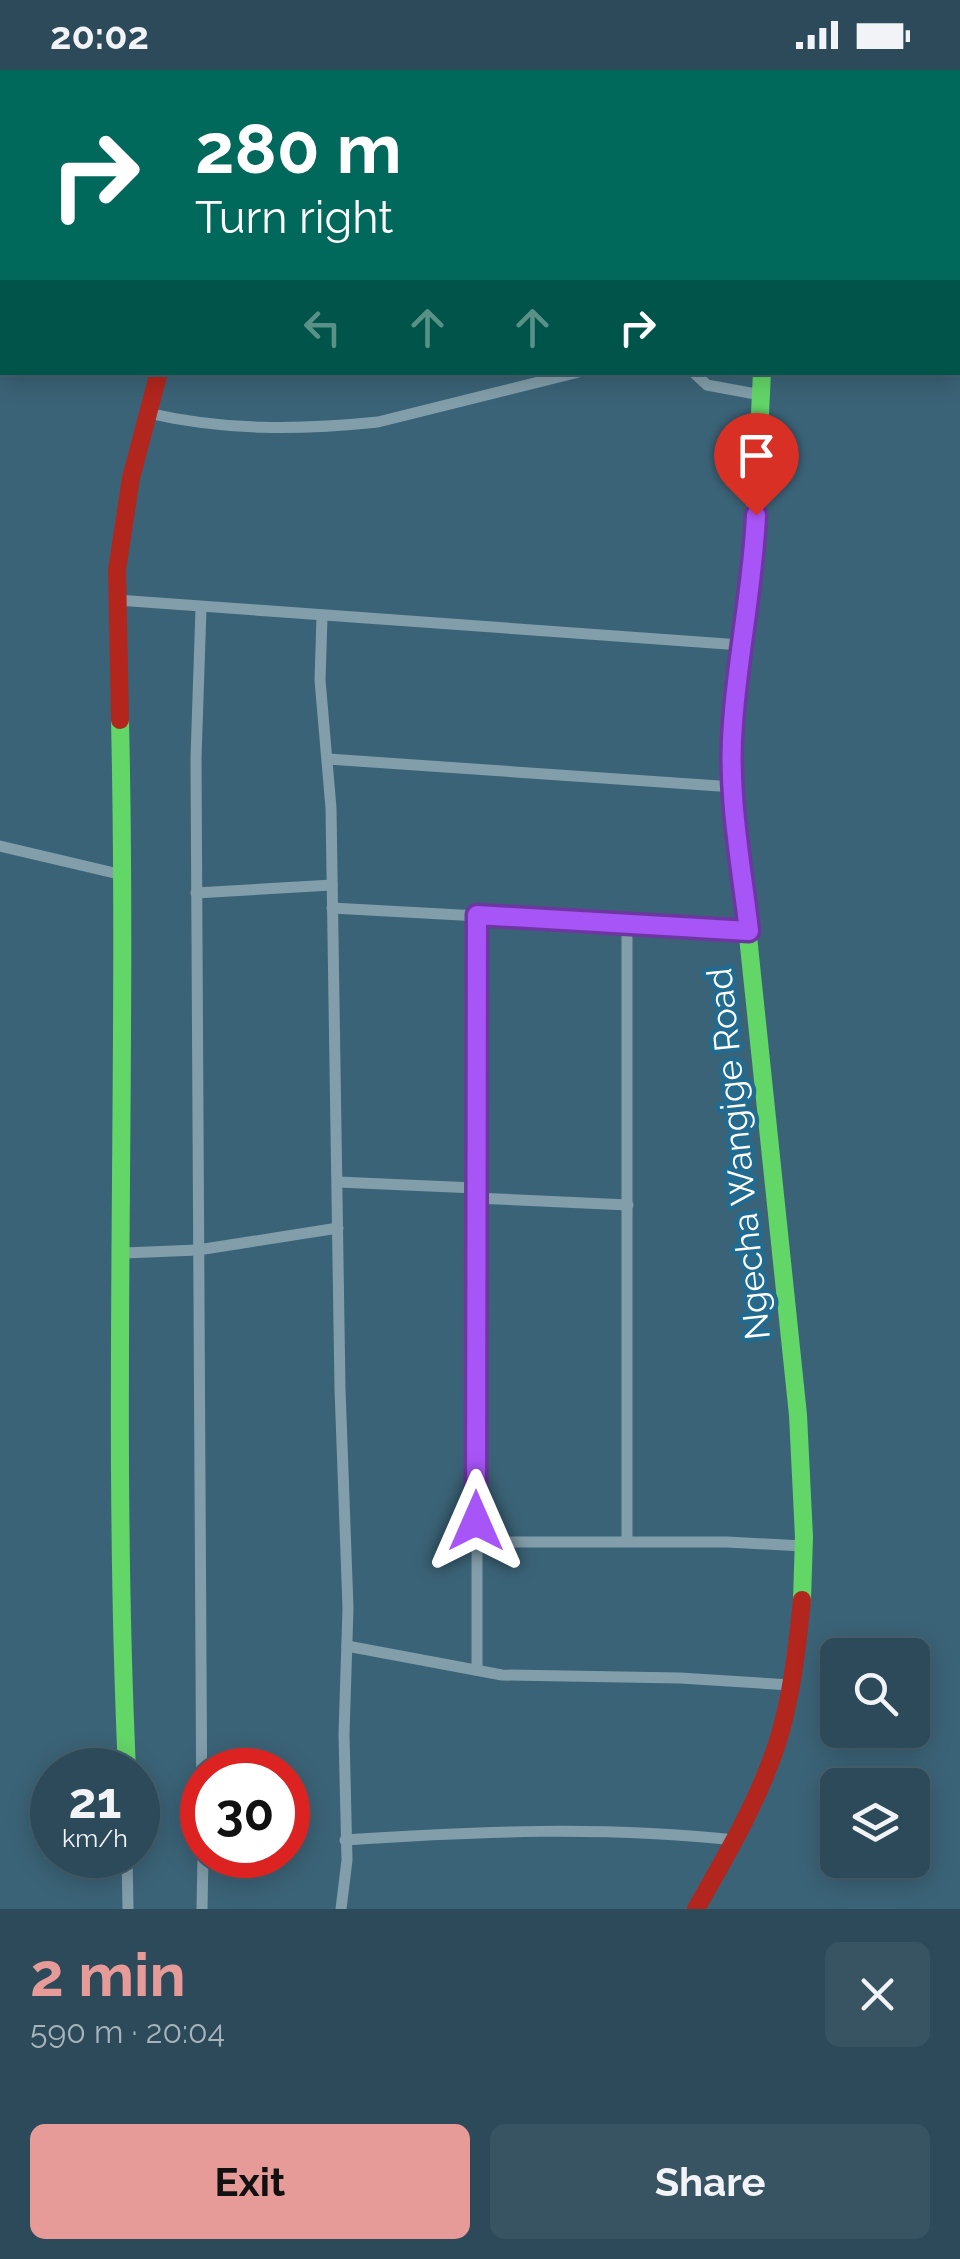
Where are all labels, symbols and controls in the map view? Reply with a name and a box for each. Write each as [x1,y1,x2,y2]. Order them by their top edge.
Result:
text: 20:02 [50,13,149,58]
text: 280 m [195,107,402,189]
icon: right [30,110,160,240]
text: Turn right [195,191,393,244]
icon: left [295,300,350,355]
icon: ahead [400,300,455,355]
icon: ahead [505,300,560,355]
icon: right [610,300,665,355]
pin [714,413,799,516]
icon: arrive [729,428,784,483]
street label: Ngecha Wangige Road [698,966,778,1342]
position arrow [424,1469,528,1573]
map controls [820,1638,930,1878]
button: search [820,1638,930,1748]
speed limit sign: 30 [180,1748,310,1878]
button: layers [820,1768,930,1878]
text: 21 [69,1771,121,1830]
text: km/h [62,1823,128,1853]
text: 2 min [30,1940,186,2010]
button: close [825,1942,930,2047]
text: 590 m · 20:04 [30,2013,225,2050]
button: Exit [30,2124,470,2239]
button: Share [490,2124,930,2239]

